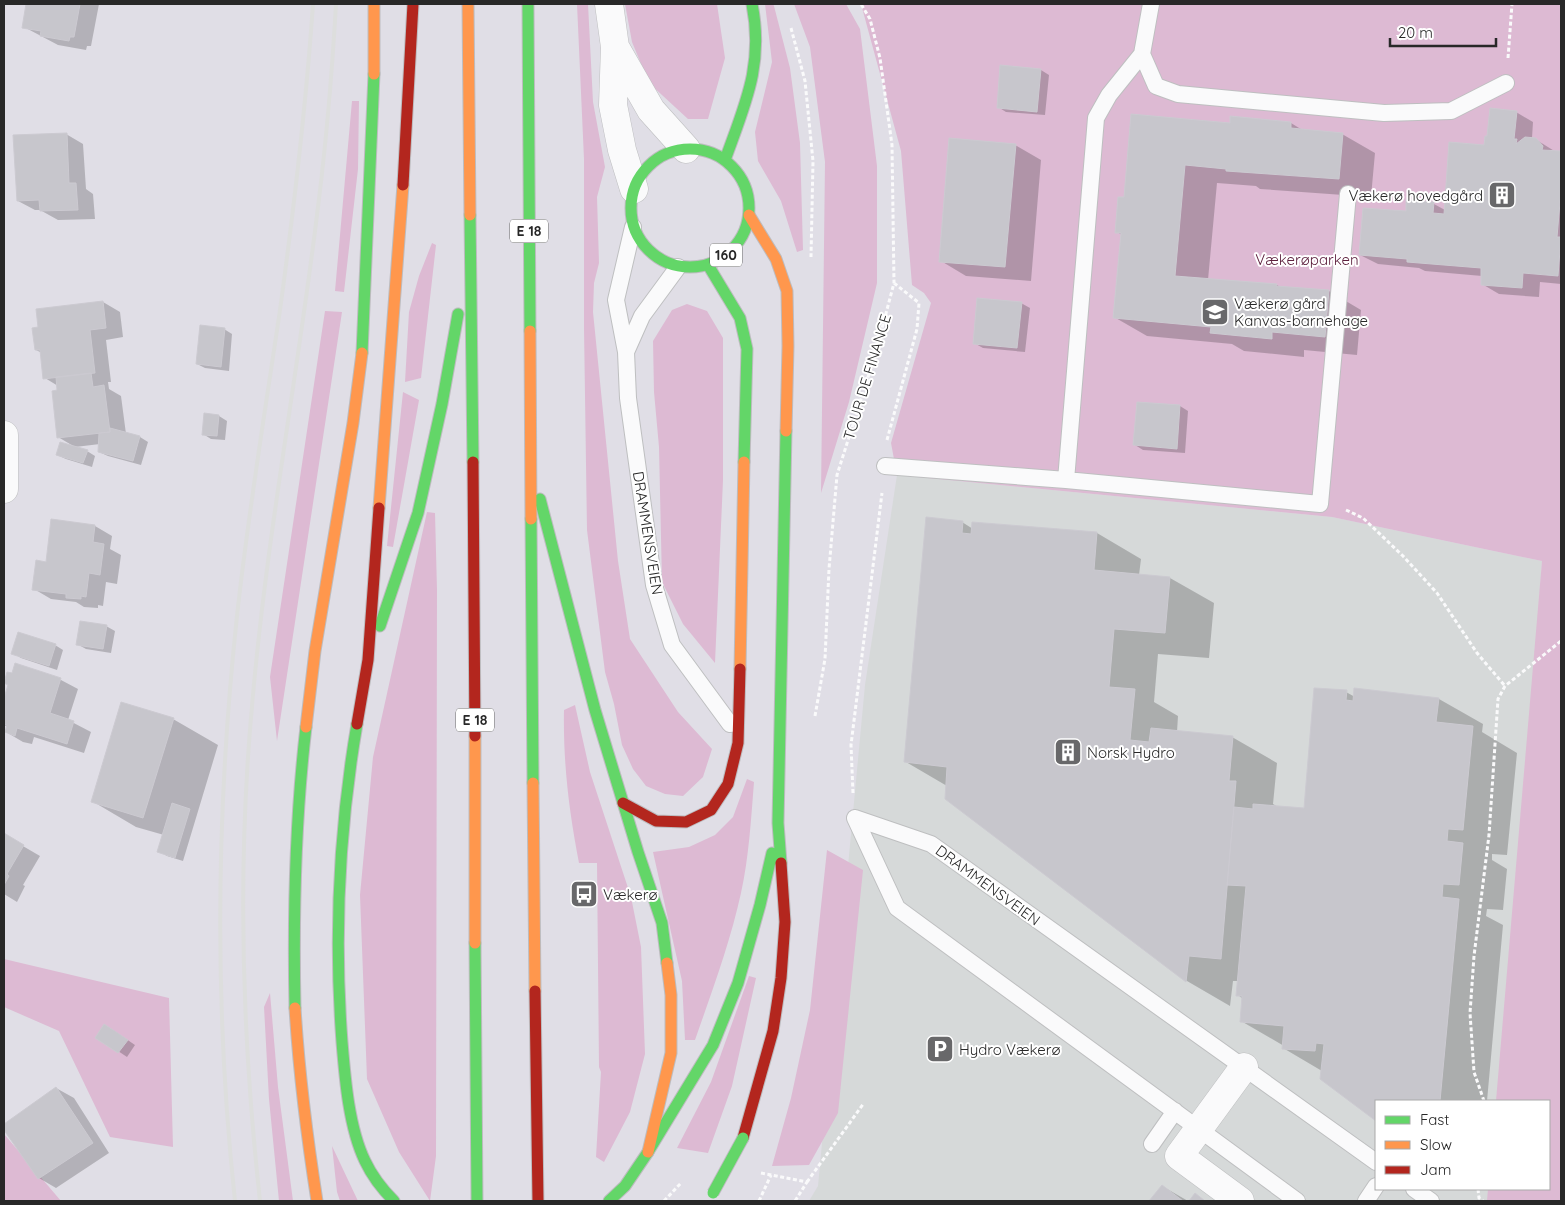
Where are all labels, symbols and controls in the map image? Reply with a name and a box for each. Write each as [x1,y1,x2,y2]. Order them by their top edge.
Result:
scale bar [1390,15,1496,47]
text: 20 m [1398,23,1433,42]
building icon: Vækerø hovedgård [1487,180,1517,210]
place label: Vækerø hovedgård [1349,186,1483,205]
road number: E 18 [510,220,548,242]
road number: 160 [710,244,742,266]
park label: Vækerøparken [1255,250,1359,269]
place label: Vækerø gård Kanvas-barnehage [1234,294,1368,330]
school or university icon: Vækerø gård Kanvas-barnehage [1200,297,1230,327]
street label: TOUR DE FINANCE [839,312,895,442]
street label: DRAMMENSVEIEN [629,470,667,596]
road number: E 18 [456,708,494,732]
building icon: Norsk Hydro [1053,737,1083,767]
place label: Norsk Hydro [1087,743,1175,762]
street label: DRAMMENSVEIEN [932,841,1044,929]
bus stop icon: Vækerø [569,879,599,909]
place label: Vækerø [603,885,658,904]
parking icon: Hydro Vækerø [925,1034,955,1064]
place label: Hydro Vækerø [959,1040,1060,1059]
legend [1375,1100,1550,1190]
text: Fast [1420,1110,1449,1129]
text: Slow [1420,1135,1452,1154]
text: Jam [1420,1160,1451,1179]

